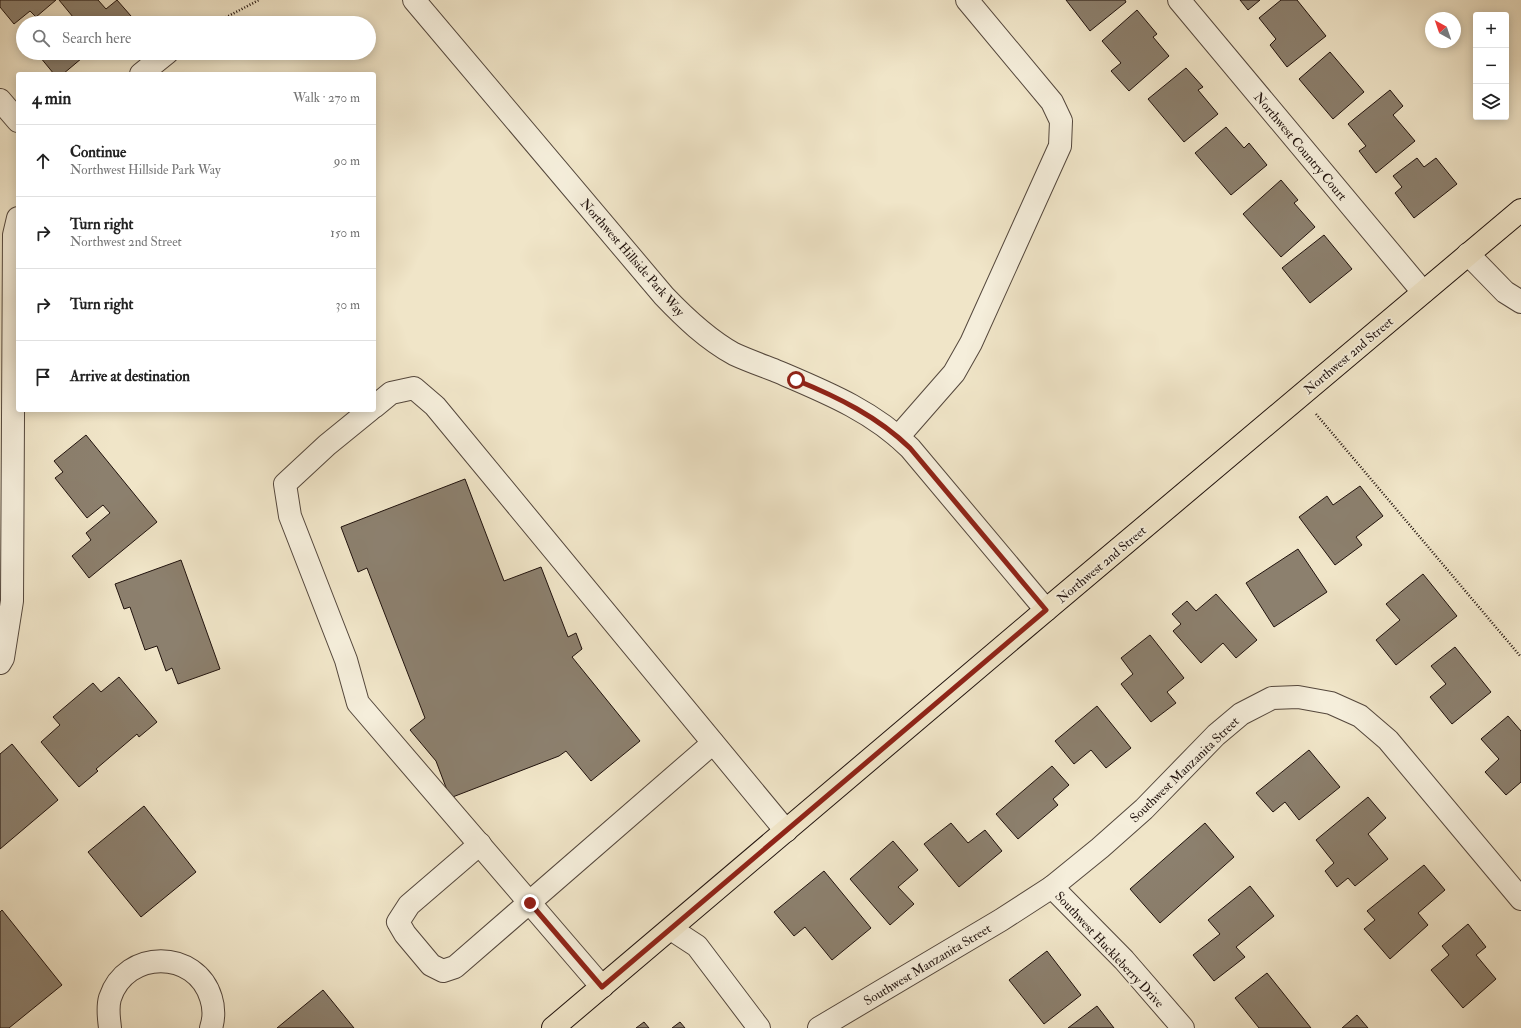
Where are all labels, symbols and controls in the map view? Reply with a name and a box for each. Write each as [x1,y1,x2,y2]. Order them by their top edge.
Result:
north arrow [1425,12,1461,48]
map controls [1473,12,1509,120]
button: + [1473,12,1509,48]
search box [16,16,376,60]
icon: search [30,27,52,49]
text: Search here [62,29,131,48]
button: − [1473,48,1509,84]
button: layers [1473,84,1509,120]
text: 4 min [32,88,71,109]
street label: Northwest Country Court [1250,89,1350,205]
text: Walk · 270 m [293,90,360,106]
text: Continue [70,143,126,162]
icon: ahead [32,150,54,172]
text: 90 m [334,153,360,169]
text: Northwest Hillside Park Way [70,162,221,178]
street label: Northwest Hillside Park Way [576,196,688,321]
text: Turn right [70,215,133,234]
icon: right [32,222,54,244]
text: 150 m [330,225,360,241]
text: Northwest 2nd Street [70,234,182,250]
icon: right [32,294,54,316]
text: Turn right [70,295,133,314]
text: 30 m [336,297,360,313]
street label: Northwest 2nd Street [1301,314,1397,398]
icon: arrive [32,366,54,388]
text: Arrive at destination [70,367,190,386]
route start [787,371,805,389]
street label: Northwest 2nd Street [1054,523,1150,607]
street label: Southwest Manzanita Street [1127,713,1243,826]
street label: Southwest Huckleberry Drive [1051,888,1168,1012]
route end [521,894,539,912]
street label: Southwest Manzanita Street [861,920,994,1009]

